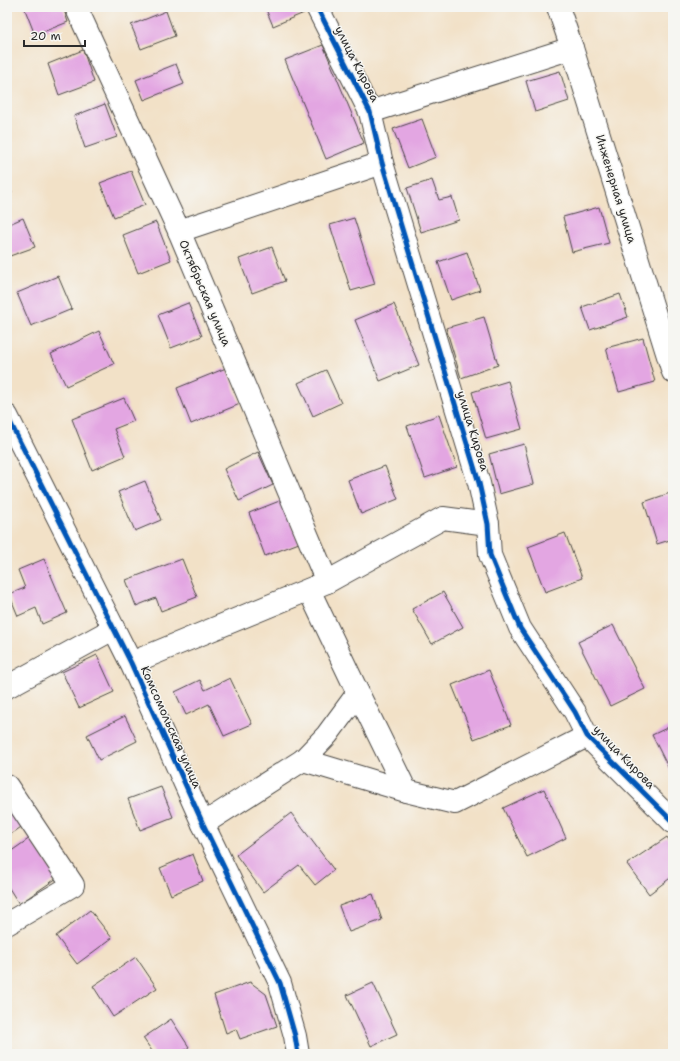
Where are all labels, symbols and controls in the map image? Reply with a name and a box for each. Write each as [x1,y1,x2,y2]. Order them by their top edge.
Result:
scale bar [24,22,85,48]
street label: улица Кирова [331,23,383,105]
text: 20 m [30,28,61,44]
street label: Инженерная улица [592,133,640,246]
street label: Октябрьская улица [175,237,235,349]
street label: улица Кирова [453,389,493,474]
street label: Комсомольская улица [137,663,205,791]
street label: улица Кирова [589,721,659,793]

